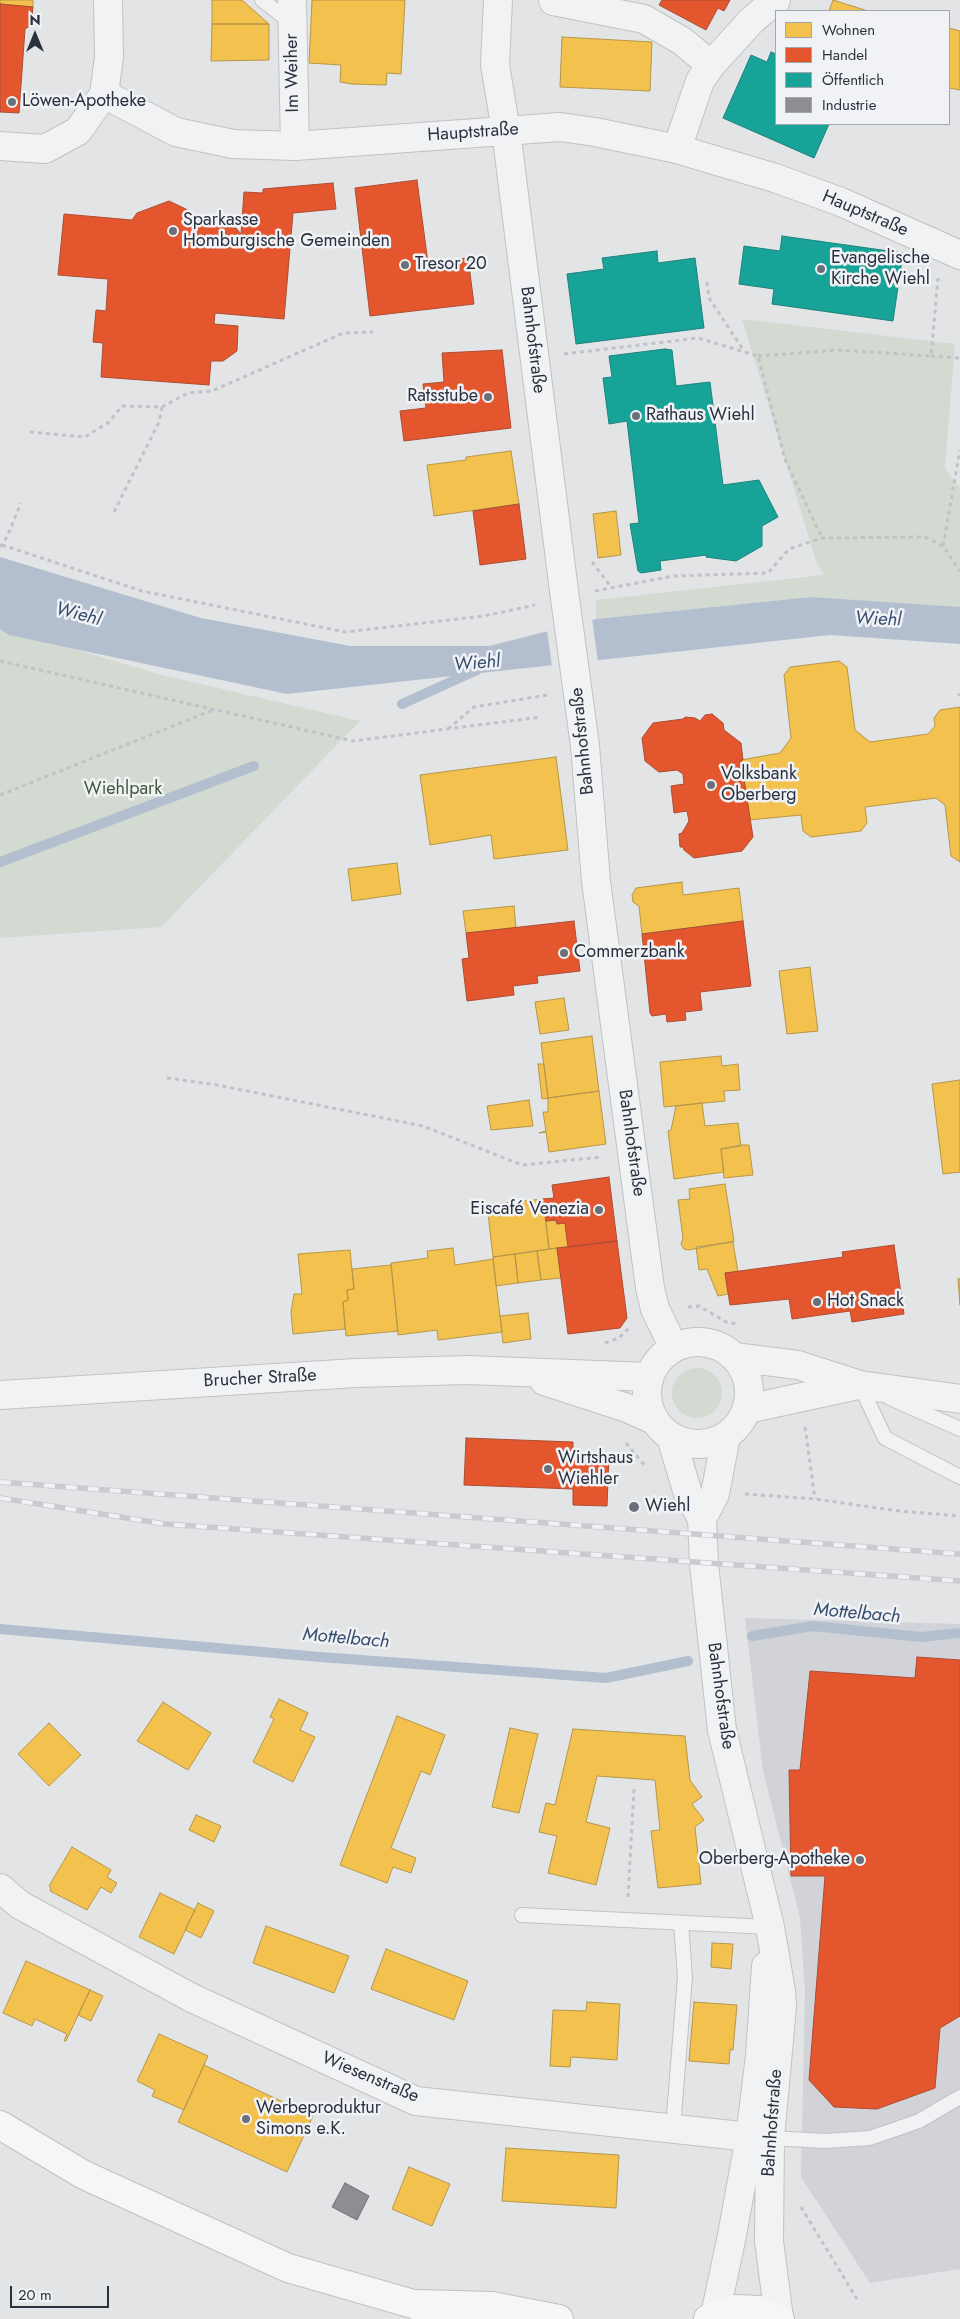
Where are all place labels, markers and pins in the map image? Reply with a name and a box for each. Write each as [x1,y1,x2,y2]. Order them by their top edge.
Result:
place label: Löwen-Apotheke [22,91,146,113]
marker: Löwen-Apotheke [6,96,18,108]
place label: Sparkasse Homburgische Gemeinden [183,210,390,252]
marker: Sparkasse Homburgische Gemeinden [167,225,179,237]
place label: Evangelische Kirche Wiehl [831,248,930,290]
place label: Tresor 20 [415,254,487,276]
marker: Tresor 20 [399,259,411,271]
marker: Evangelische Kirche Wiehl [815,263,827,275]
place label: Ratsstube [407,386,478,408]
marker: Ratsstube [482,391,494,403]
place label: Rathaus Wiehl [646,405,755,427]
marker: Rathaus Wiehl [630,410,642,422]
place label: Volksbank Oberberg [721,764,797,806]
marker: Volksbank Oberberg [705,779,717,791]
place label: Commerzbank [574,942,685,964]
marker: Commerzbank [558,947,570,959]
place label: Eiscafé Venezia [470,1199,589,1221]
marker: Eiscafé Venezia [593,1204,605,1216]
place label: Hot Snack [827,1291,904,1313]
marker: Hot Snack [811,1296,823,1308]
place label: Wirtshaus Wiehler [558,1448,633,1490]
marker: Wirtshaus Wiehler [542,1463,554,1475]
place label: Wiehl [645,1496,690,1518]
marker: Wiehl [627,1500,641,1514]
place label: Oberberg-Apotheke [699,1849,850,1871]
marker: Oberberg-Apotheke [854,1854,866,1866]
place label: Werbeproduktur Simons e.K. [256,2098,381,2140]
marker: Werbeproduktur Simons e.K. [240,2113,252,2125]

